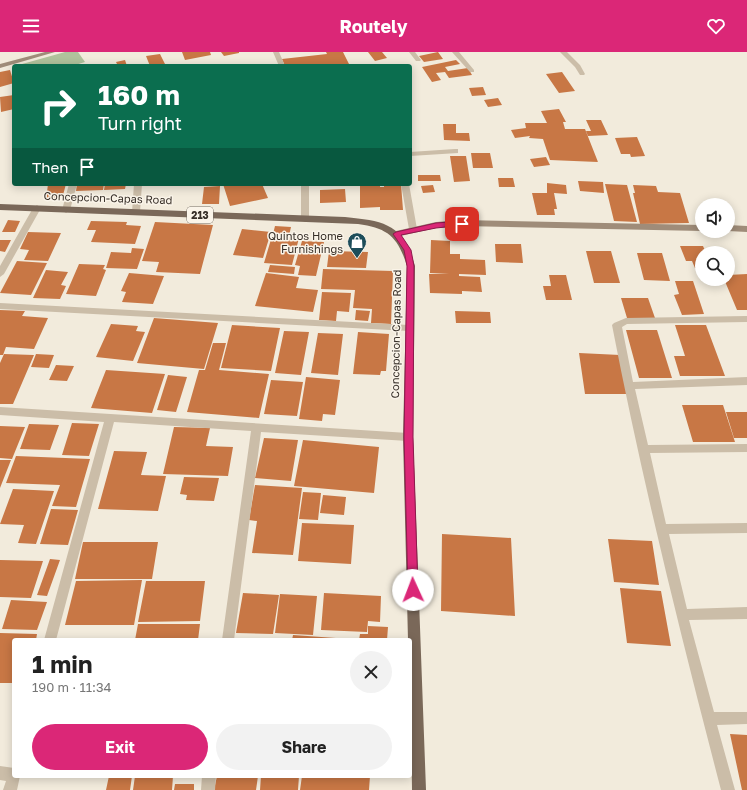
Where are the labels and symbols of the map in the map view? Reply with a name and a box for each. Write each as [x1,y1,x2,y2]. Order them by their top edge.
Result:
street label: Concepcion-Capas Road [43,189,173,206]
road number: 213 [187,207,213,223]
pin [445,207,479,241]
place label: Quintos Home Furnishings [268,229,343,255]
shop icon: Quintos Home Furnishings [346,231,368,259]
street label: Concepcion-Capas Road [388,270,403,398]
position arrow [392,569,434,611]

